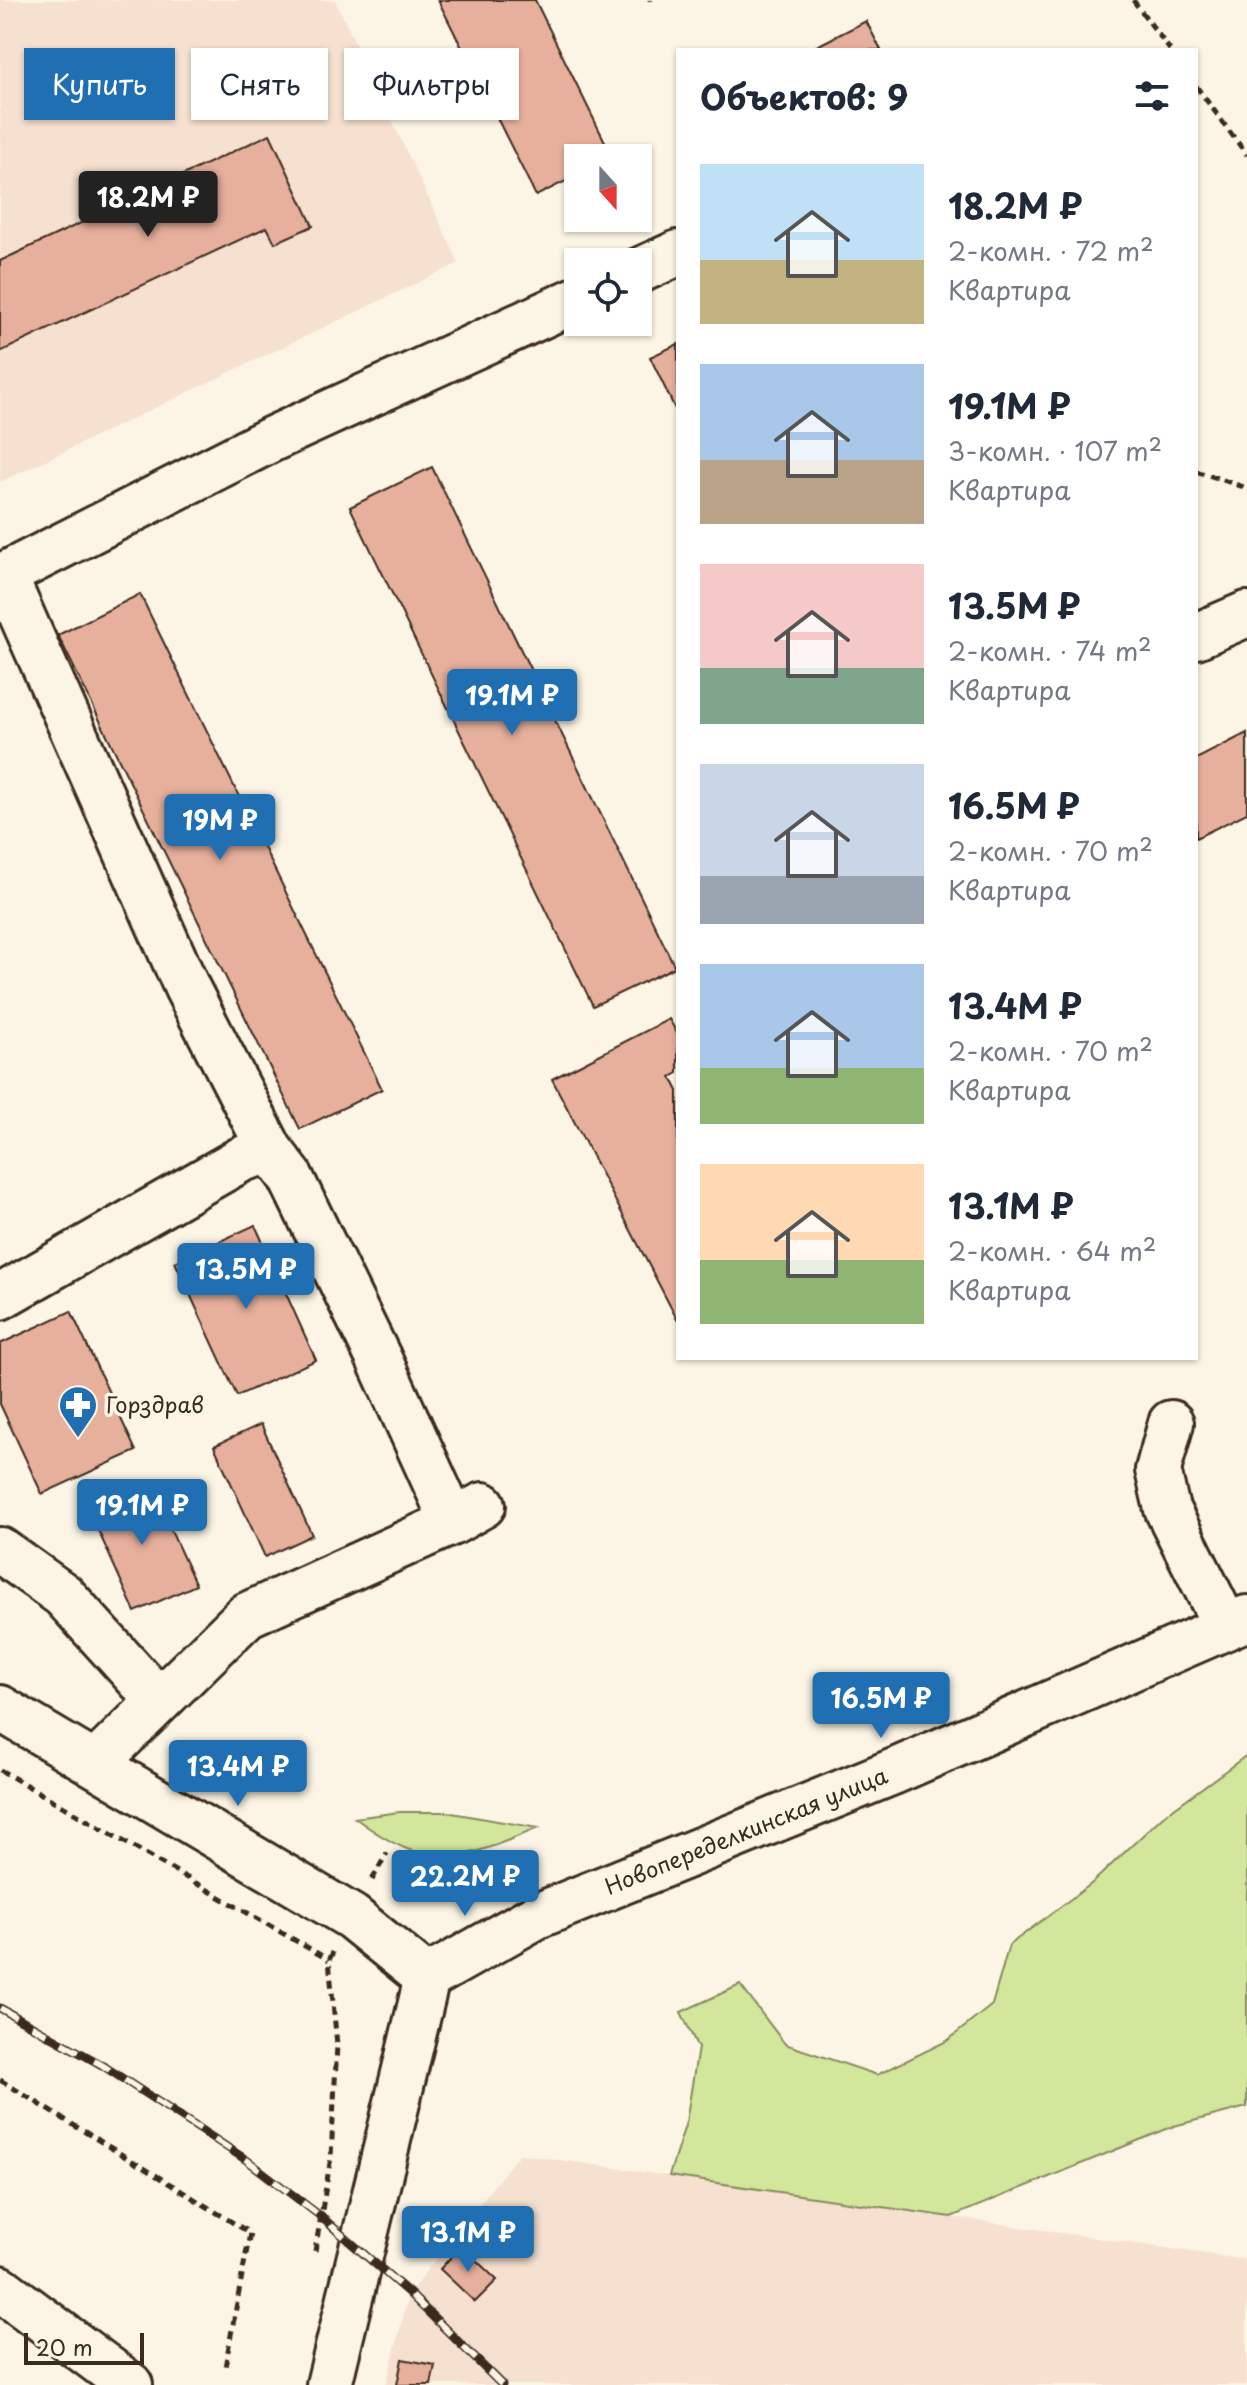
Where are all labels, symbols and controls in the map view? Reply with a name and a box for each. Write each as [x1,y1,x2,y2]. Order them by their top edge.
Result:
chip: Купить [24,48,175,120]
chip: Снять [191,48,328,120]
chip: Фильтры [344,48,519,120]
text: Объектов: 9 [700,70,908,122]
icon: filters [1130,74,1174,118]
north arrow [564,144,652,232]
map controls [564,144,652,336]
pin: 18.2M ₽ [74,171,222,239]
text: 18.2M ₽ [97,177,199,216]
text: 18.2M ₽ [948,179,1082,231]
icon: home [764,196,860,292]
text: 2-комн. · 72 m² [948,231,1154,270]
button: locate [564,248,652,336]
text: Квартира [948,270,1071,309]
text: 19.1M ₽ [948,379,1071,431]
icon: home [764,396,860,492]
text: 3-комн. · 107 m² [948,431,1162,470]
text: Квартира [948,470,1071,509]
text: 13.5M ₽ [948,579,1080,631]
icon: home [764,596,860,692]
text: 2-комн. · 74 m² [948,631,1152,670]
pin: 19.1M ₽ [438,669,586,737]
text: Квартира [948,670,1071,709]
text: 19.1M ₽ [465,675,559,714]
text: 16.5M ₽ [948,779,1080,831]
pin: 19M ₽ [164,794,276,862]
icon: home [764,796,860,892]
text: 19M ₽ [182,800,258,839]
text: 2-комн. · 70 m² [948,831,1153,870]
text: Квартира [948,870,1071,909]
text: 13.4M ₽ [948,979,1082,1031]
icon: home [764,996,860,1092]
text: 2-комн. · 70 m² [948,1031,1153,1070]
text: Квартира [948,1070,1071,1109]
text: 13.1M ₽ [948,1179,1074,1231]
icon: home [764,1196,860,1292]
text: 2-комн. · 64 m² [948,1231,1156,1270]
pin: 13.5M ₽ [172,1243,320,1311]
text: 13.5M ₽ [195,1249,297,1288]
text: Квартира [948,1270,1071,1309]
pharmacy icon: Горздрав [57,1384,99,1439]
place label: Горздрав [106,1387,204,1420]
pin: 19.1M ₽ [68,1479,216,1547]
text: 19.1M ₽ [95,1485,189,1524]
pin: 16.5M ₽ [807,1672,955,1740]
text: 16.5M ₽ [831,1678,931,1717]
pin: 13.4M ₽ [164,1740,312,1808]
text: 13.4M ₽ [187,1746,289,1785]
street label: Новопеределкинская улица [599,1758,892,1902]
pin: 22.2M ₽ [391,1850,539,1918]
text: 22.2M ₽ [410,1856,520,1895]
pin: 13.1M ₽ [394,2206,542,2274]
text: 13.1M ₽ [420,2212,516,2251]
scale bar [24,2329,144,2365]
text: 20 m [36,2330,93,2363]

